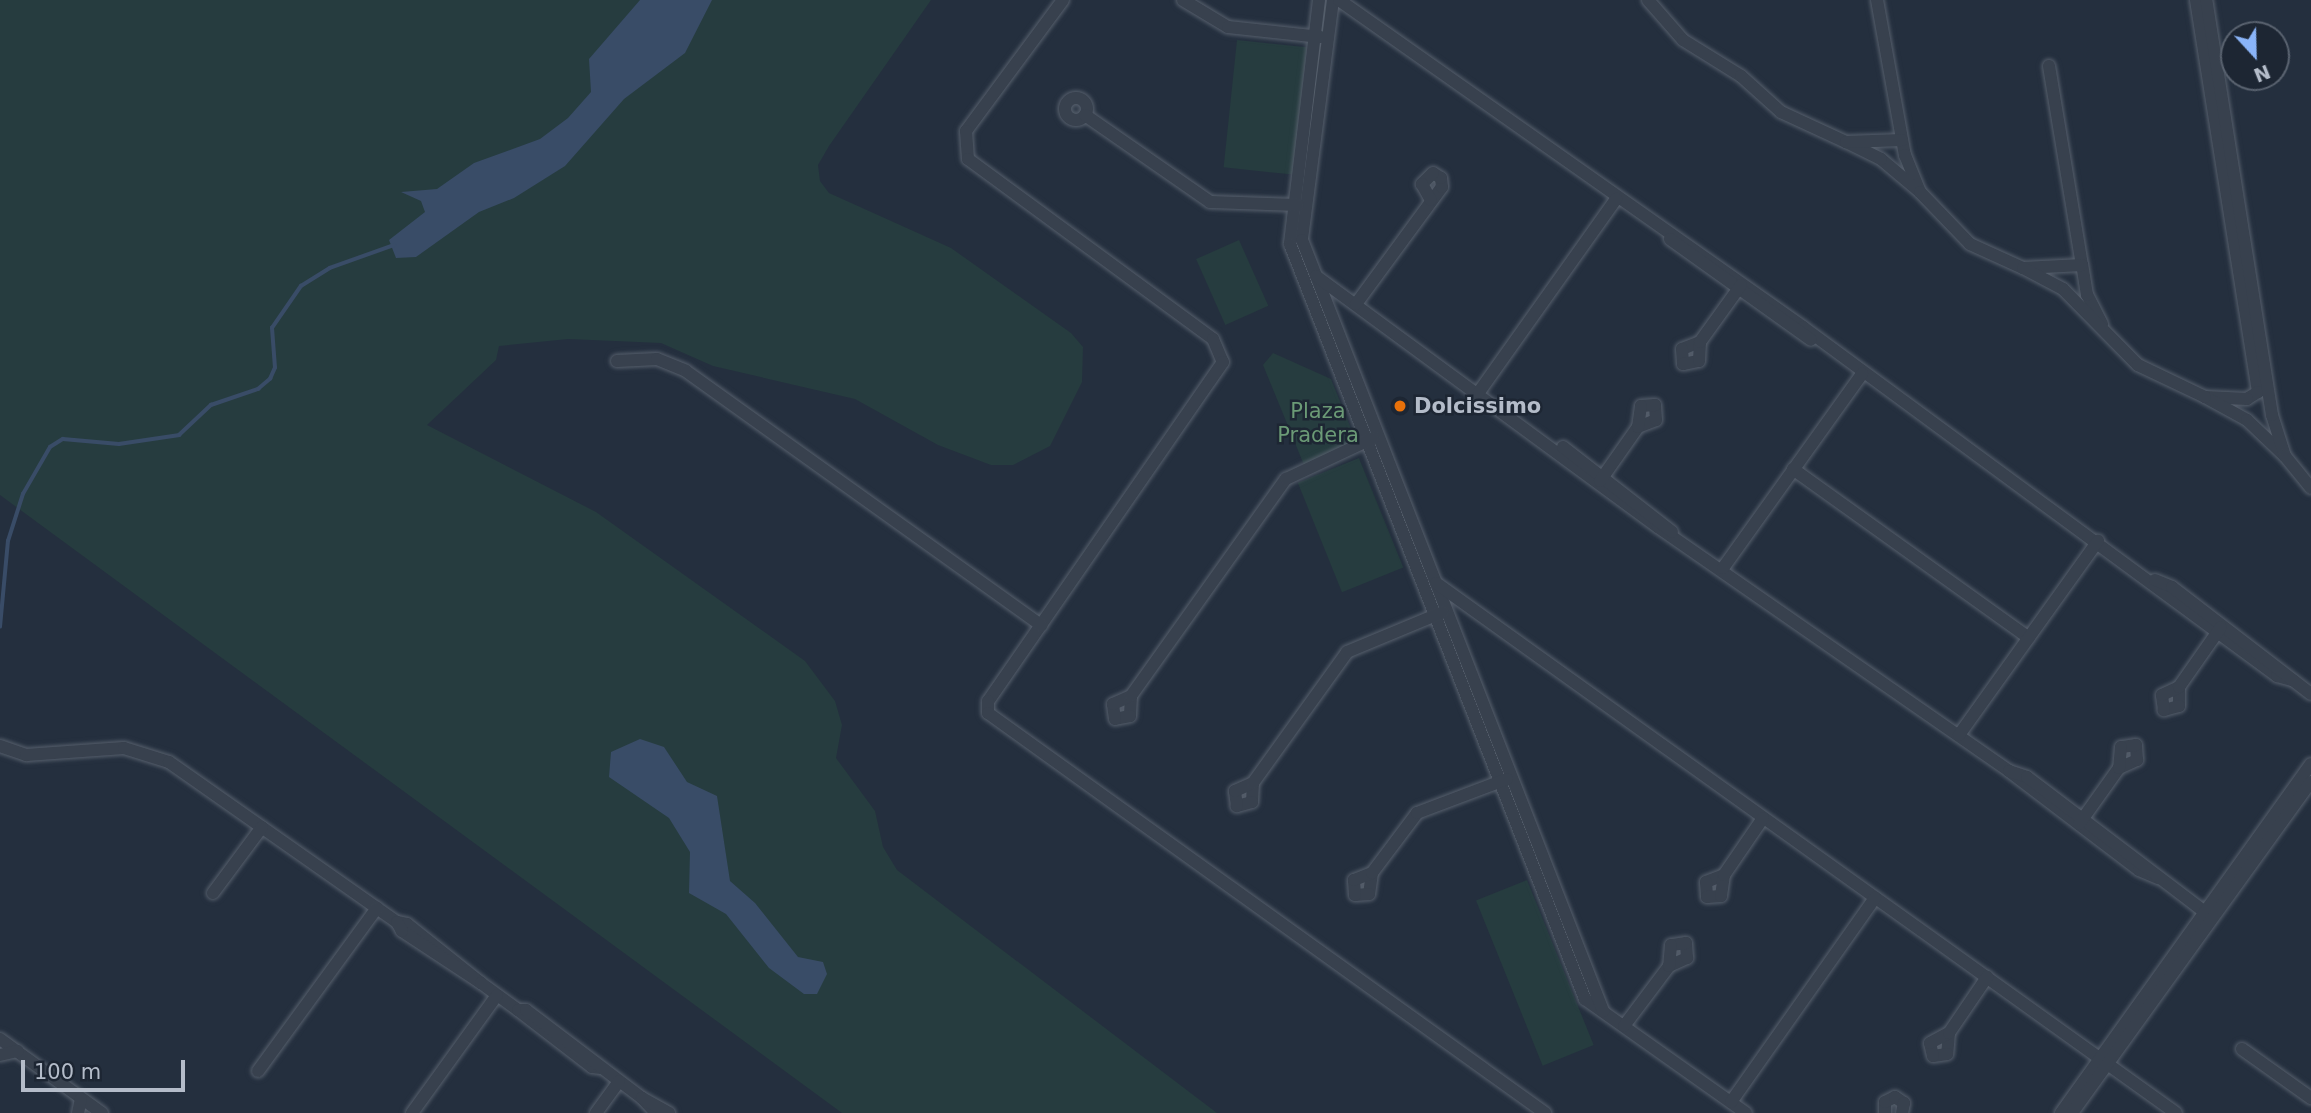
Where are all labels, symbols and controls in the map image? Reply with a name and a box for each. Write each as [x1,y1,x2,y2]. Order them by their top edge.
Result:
north arrow [2220,21,2290,91]
text: N [2251,60,2274,87]
place label: Dolcissimo [1414,393,1541,419]
park label: Plaza Pradera [1277,398,1359,448]
marker: Dolcissimo [1392,398,1408,414]
scale bar [24,1046,189,1090]
text: 100 m [34,1060,101,1084]

